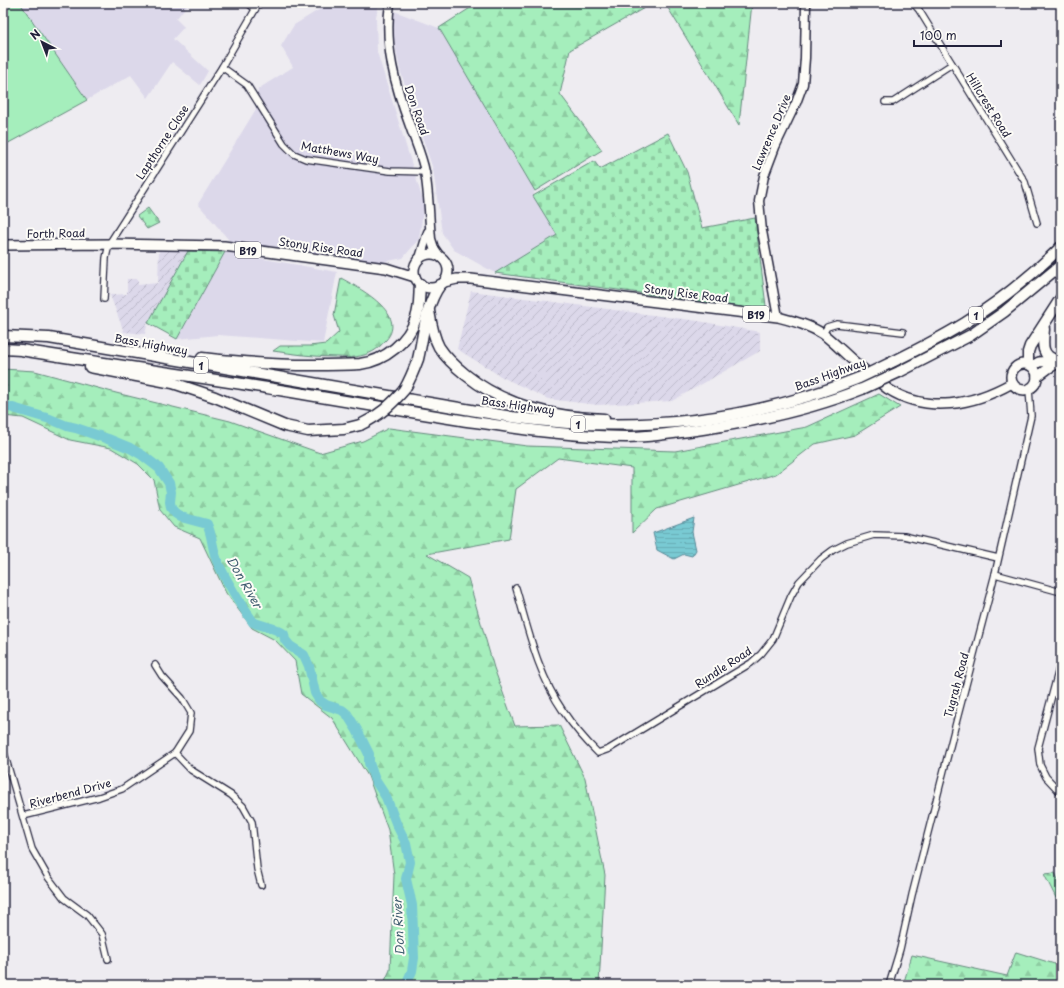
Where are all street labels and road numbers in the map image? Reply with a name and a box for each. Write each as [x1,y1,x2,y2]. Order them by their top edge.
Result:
street label: Hillcrest Road [962,69,1016,141]
street label: Don Road [400,83,434,137]
street label: Lawrence Drive [747,91,795,173]
street label: Lapthorne Close [131,101,193,183]
street label: Matthews Way [300,137,380,167]
street label: Forth Road [26,224,86,242]
street label: Stony Rise Road [278,233,364,261]
road number: B19 [235,242,261,258]
street label: Stony Rise Road [643,279,729,307]
road number: B19 [743,306,769,322]
road number: 1 [969,307,983,323]
street label: Bass Highway [113,329,189,359]
street label: Bass Highway [792,353,868,395]
road number: 1 [194,357,208,373]
street label: Bass Highway [480,391,556,419]
road number: 1 [571,416,585,432]
street label: Rundle Road [691,642,755,692]
street label: Tugrah Road [939,651,973,719]
street label: Riverbend Drive [27,774,113,812]

